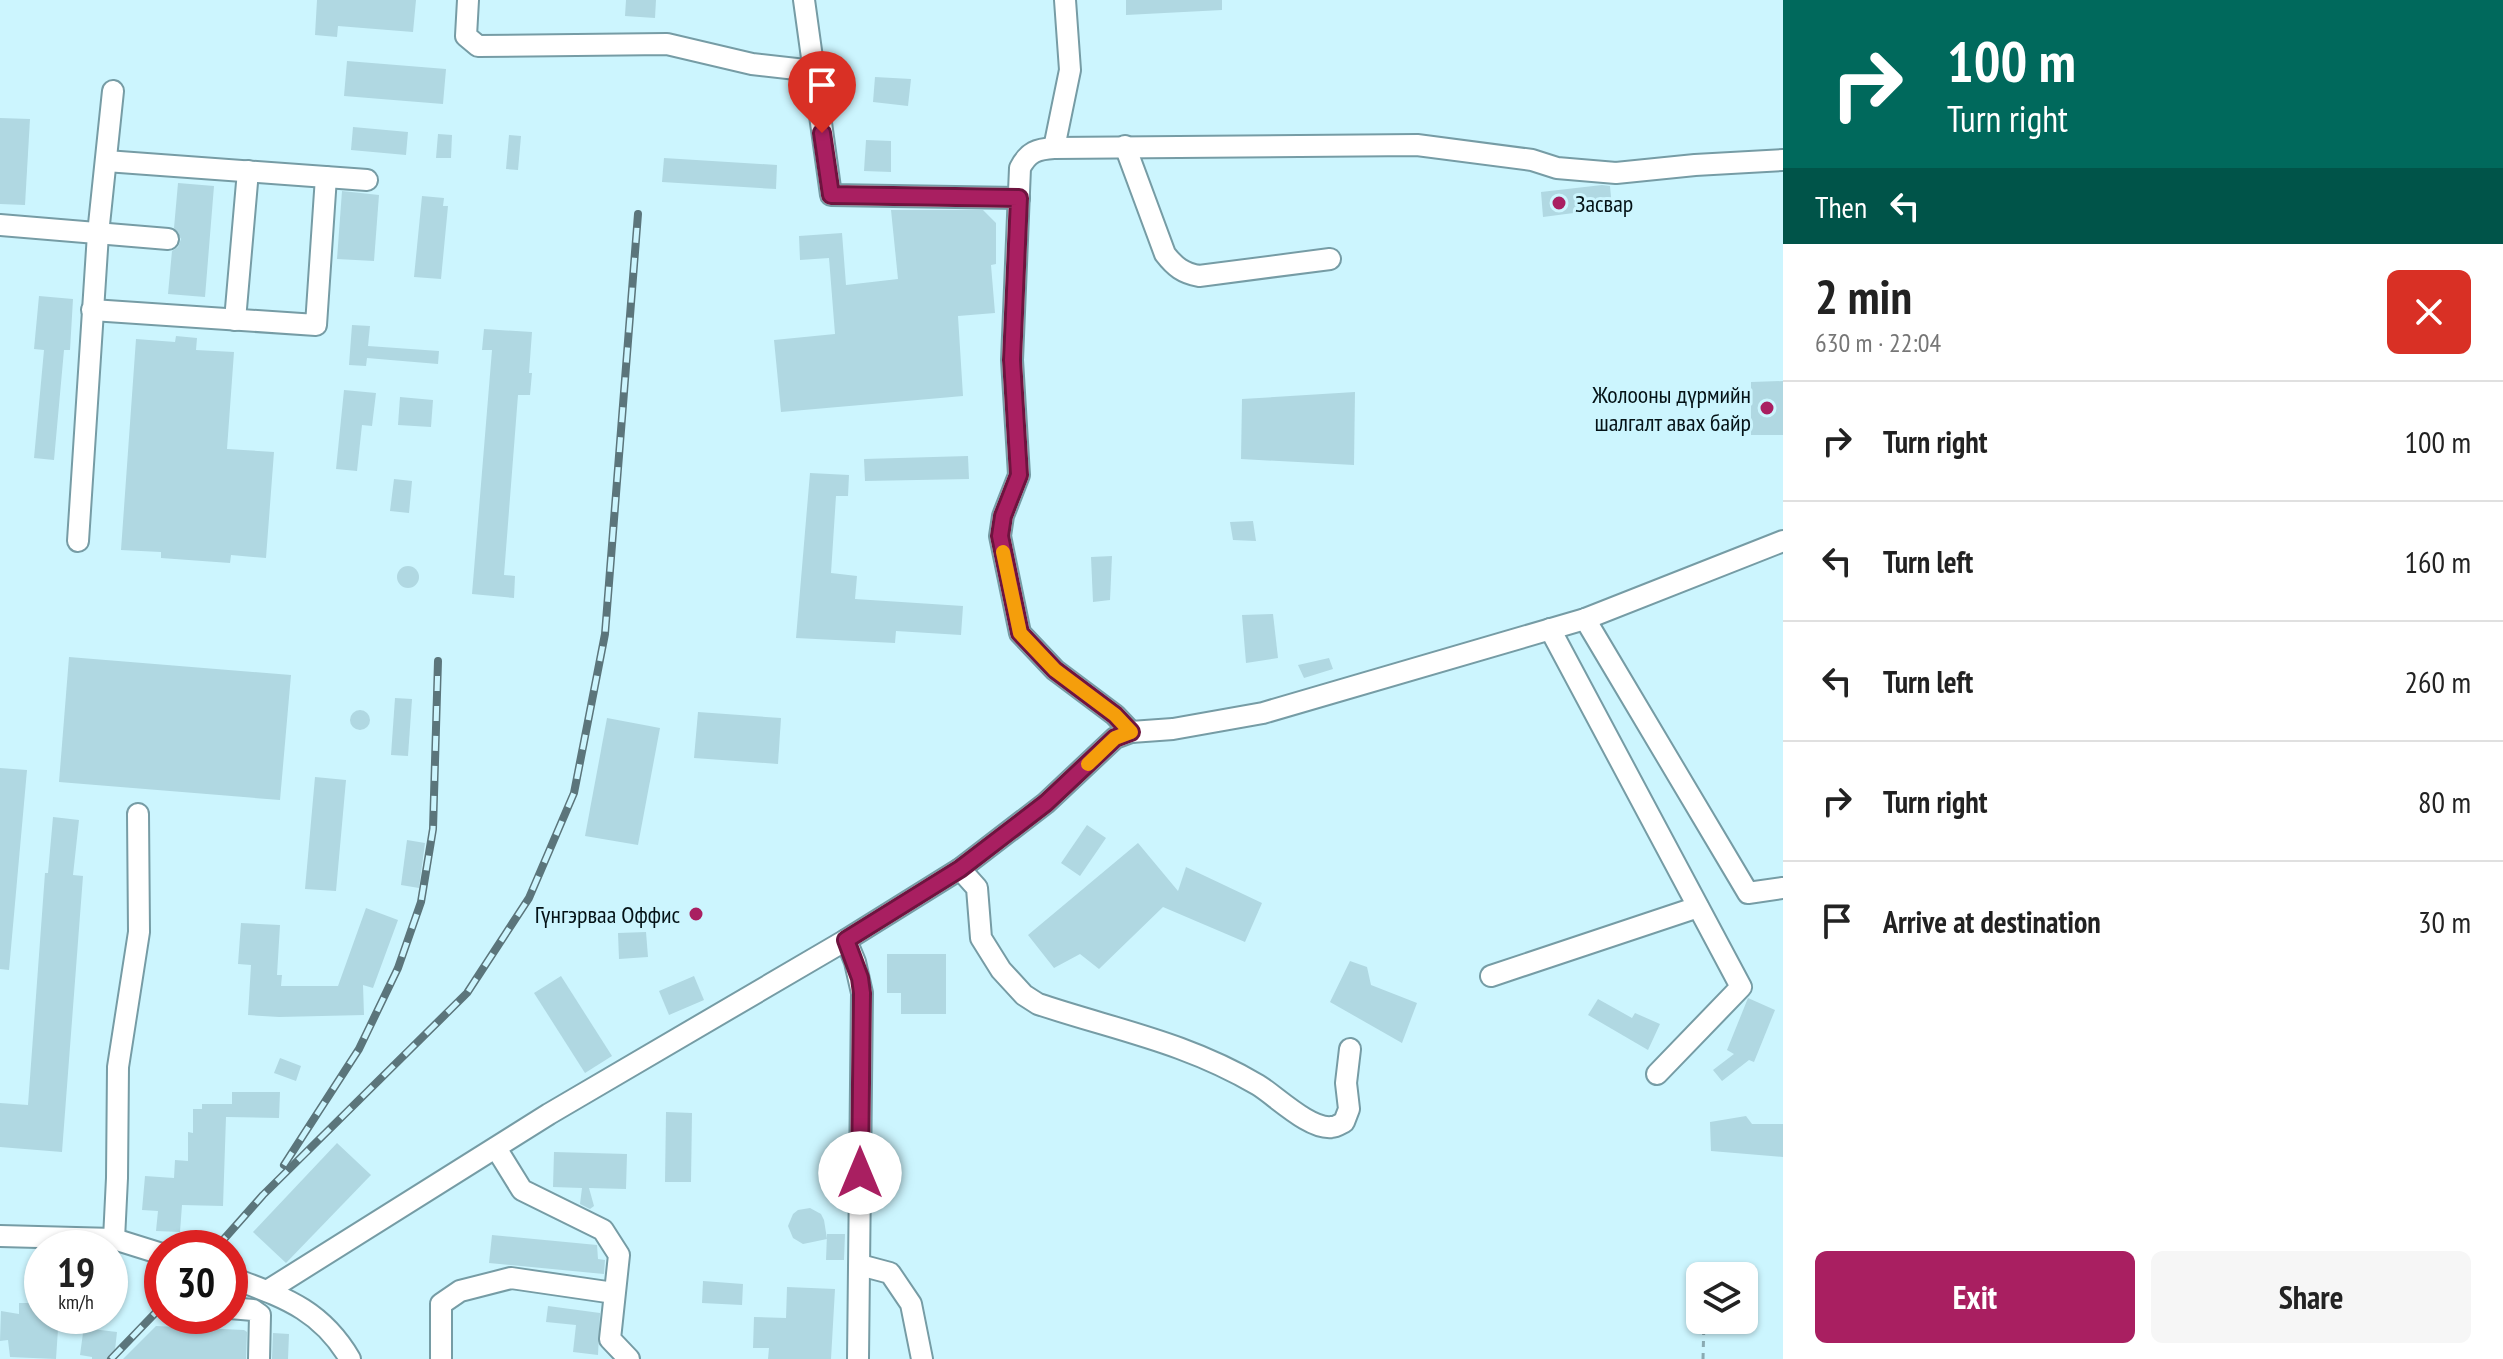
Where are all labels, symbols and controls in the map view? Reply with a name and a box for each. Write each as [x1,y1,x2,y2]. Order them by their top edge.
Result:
text: 100 m [1947,25,2076,97]
icon: right [1815,32,1919,136]
pin [788,51,856,133]
icon: arrive [800,63,844,107]
text: Turn right [1947,95,2068,142]
icon: left [1883,184,1927,228]
text: Then [1815,187,1867,226]
place label: Засвар [1575,188,1633,219]
marker: Засвар [1550,194,1568,212]
text: 2 min [1815,265,1912,327]
button: close [2387,270,2471,354]
text: 630 m · 22:04 [1815,326,1941,359]
place label: Жолооны дүрмийн шалгалт авах байр [1591,379,1751,438]
marker: Жолооны дүрмийн шалгалт авах байр [1758,399,1776,417]
icon: right [1815,419,1859,463]
text: Turn right [1883,422,1987,461]
text: 100 m [2405,422,2471,461]
icon: left [1815,539,1859,583]
text: Turn left [1883,542,1973,581]
text: 160 m [2405,542,2471,581]
icon: left [1815,659,1859,703]
text: Turn left [1883,662,1973,701]
text: 260 m [2405,662,2471,701]
icon: right [1815,779,1859,823]
text: Turn right [1883,782,1987,821]
text: 80 m [2418,782,2471,821]
place label: Гүнгэрваа Оффис [535,899,680,930]
icon: arrive [1815,899,1859,943]
text: Arrive at destination [1883,902,2101,941]
text: 30 m [2418,902,2471,941]
marker: Гүнгэрваа Оффис [687,905,705,923]
position arrow [818,1131,902,1215]
speed limit sign: 30 [144,1230,248,1334]
text: 19 [57,1246,95,1298]
button: Exit [1815,1251,2135,1343]
button: Share [2151,1251,2471,1343]
map controls [1686,1262,1758,1334]
button: layers [1686,1262,1758,1334]
text: km/h [58,1289,94,1315]

